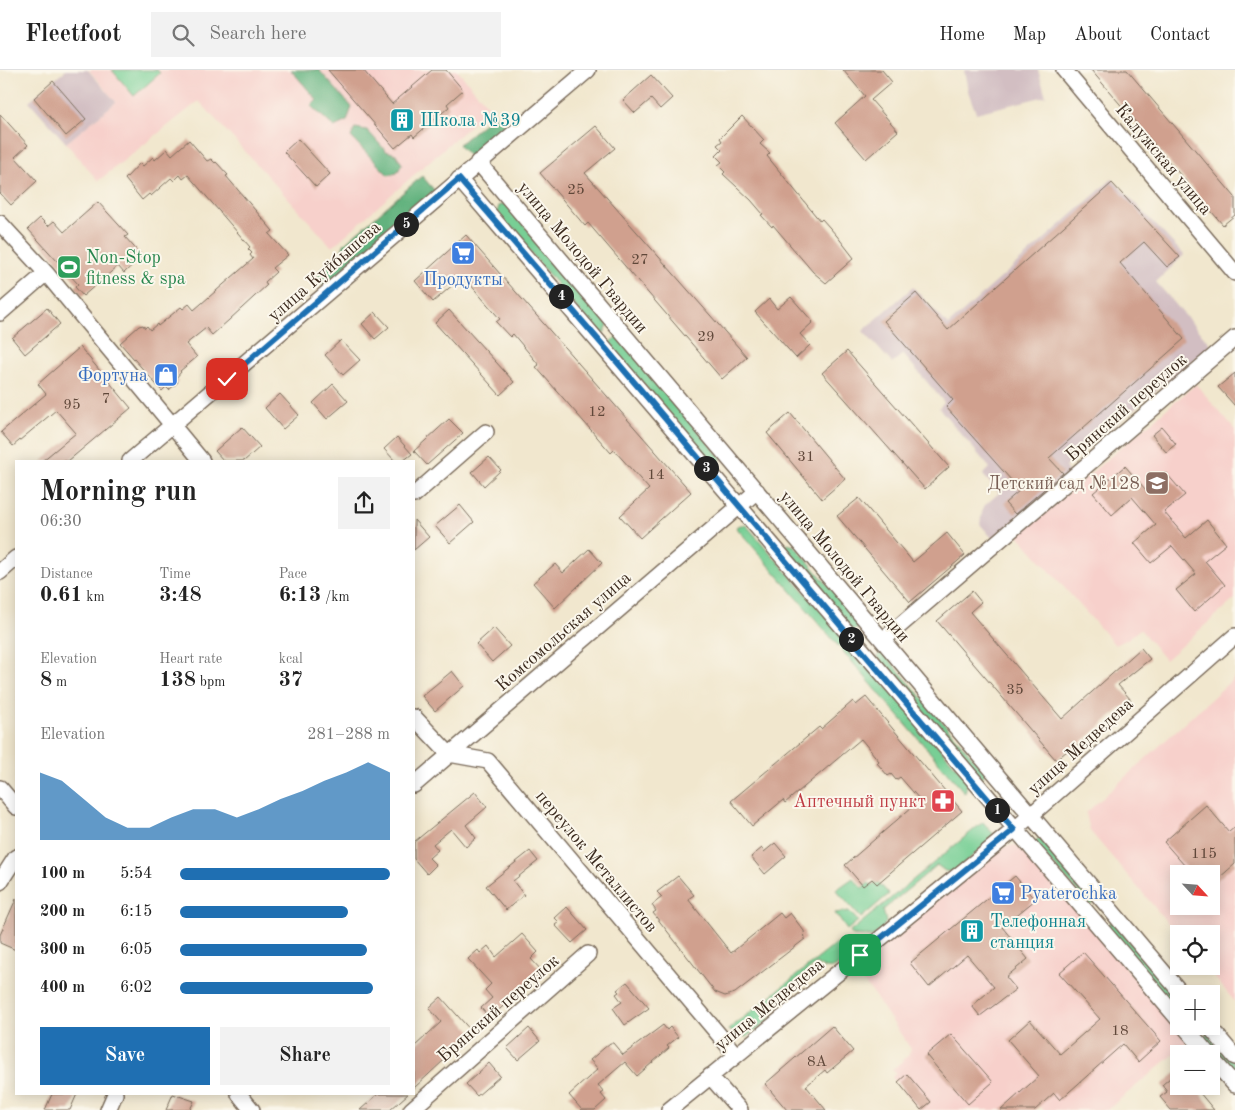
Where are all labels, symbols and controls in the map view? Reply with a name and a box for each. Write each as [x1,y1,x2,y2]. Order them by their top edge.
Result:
search box [151,12,501,57]
icon: search [169,21,197,49]
text: Fleetfoot [25,23,121,47]
text: Search here [209,25,306,44]
text: Home [939,26,985,44]
text: Map [1013,26,1046,44]
text: About [1074,26,1122,44]
text: Contact [1150,26,1210,44]
street label: Калужская улица [1112,101,1215,219]
building icon: Школа №39 [389,107,415,133]
place label: Школа №39 [420,112,521,130]
street label: улица Молодой Гвардии [514,179,651,337]
house number: 25 [567,183,585,198]
pin: 5 [394,212,418,236]
text: 5 [402,217,411,231]
street label: улица Куйбышева [265,218,385,325]
supermarket icon: Продукты [450,240,476,266]
place label: Non-Stop fitness & spa [86,249,186,288]
house number: 27 [631,253,649,268]
sports icon: Non-Stop fitness & spa [56,254,82,280]
place label: Продукты [423,271,503,289]
pin: 4 [548,284,574,308]
text: 4 [557,289,566,303]
house number: 29 [697,330,715,345]
street label: Брянский переулок [1063,350,1191,465]
pin [206,358,248,400]
shop icon: Фортуна [153,362,179,388]
icon: check [213,365,241,393]
place label: Фортуна [78,367,148,385]
house number: 7 [102,392,110,407]
house number: 95 [63,398,81,413]
house number: 12 [588,405,606,420]
house number: 31 [797,450,815,465]
pin: 3 [694,456,718,480]
text: 3 [702,461,711,475]
house number: 14 [647,468,665,483]
school or university icon: Детский сад №128 [1144,470,1170,496]
place label: Детский сад №128 [987,475,1140,493]
button: share [338,477,390,529]
text: Morning run [40,479,197,507]
street label: улица Молодой Гвардии [776,488,913,646]
text: 06:30 [40,514,82,530]
text: Distance [40,567,93,581]
text: Time [159,567,191,581]
text: Pace [279,567,307,581]
street label: Комсомольская улица [493,568,635,695]
text: 0.61 [40,585,82,606]
text: 3:48 [159,585,202,606]
text: 6:13 [279,585,321,606]
text: km [82,590,105,604]
text: /km [321,590,350,604]
pin: 2 [838,626,864,652]
text: 2 [847,632,856,646]
text: Elevation [40,652,97,666]
text: Heart rate [159,652,222,666]
text: kcal [279,652,303,666]
text: 8 [40,670,52,691]
text: 138 [159,670,196,691]
text: 37 [279,670,303,691]
text: m [52,675,67,689]
text: bpm [196,675,225,689]
house number: 35 [1006,683,1024,698]
street label: улица Медведева [1025,695,1137,799]
text: Elevation [40,727,105,743]
text: 281–288 m [307,727,390,743]
street label: переулок Металлистов [532,787,661,936]
pharmacy icon: Аптечный пункт [930,788,956,814]
place label: Аптечный пункт [793,793,926,811]
pin: 1 [984,798,1010,822]
text: 1 [993,803,1002,817]
house number: 115 [1191,847,1217,862]
north arrow [1170,865,1220,915]
map controls [1170,865,1220,1095]
text: 100 m [40,866,85,882]
text: 5:54 [120,866,152,882]
supermarket icon: Pyaterochka [990,880,1016,906]
place label: Pyaterochka [1020,885,1117,903]
text: 200 m [40,904,85,920]
text: 6:15 [120,904,152,920]
place label: Телефонная станция [990,913,1086,952]
building icon: Телефонная станция [959,918,985,944]
button: locate [1170,925,1220,975]
pin [839,934,881,976]
icon: arrive [846,941,874,969]
text: 300 m [40,942,85,958]
text: 6:05 [120,942,152,958]
street label: Брянский переулок [435,951,563,1066]
street label: улица Медведева [712,955,828,1054]
text: 400 m [40,980,85,996]
text: 6:02 [120,980,152,996]
button: + [1170,985,1220,1035]
house number: 18 [1111,1024,1129,1039]
button: Save [40,1027,210,1085]
button: Share [220,1027,390,1085]
button: − [1170,1045,1220,1095]
house number: 8А [807,1055,828,1070]

